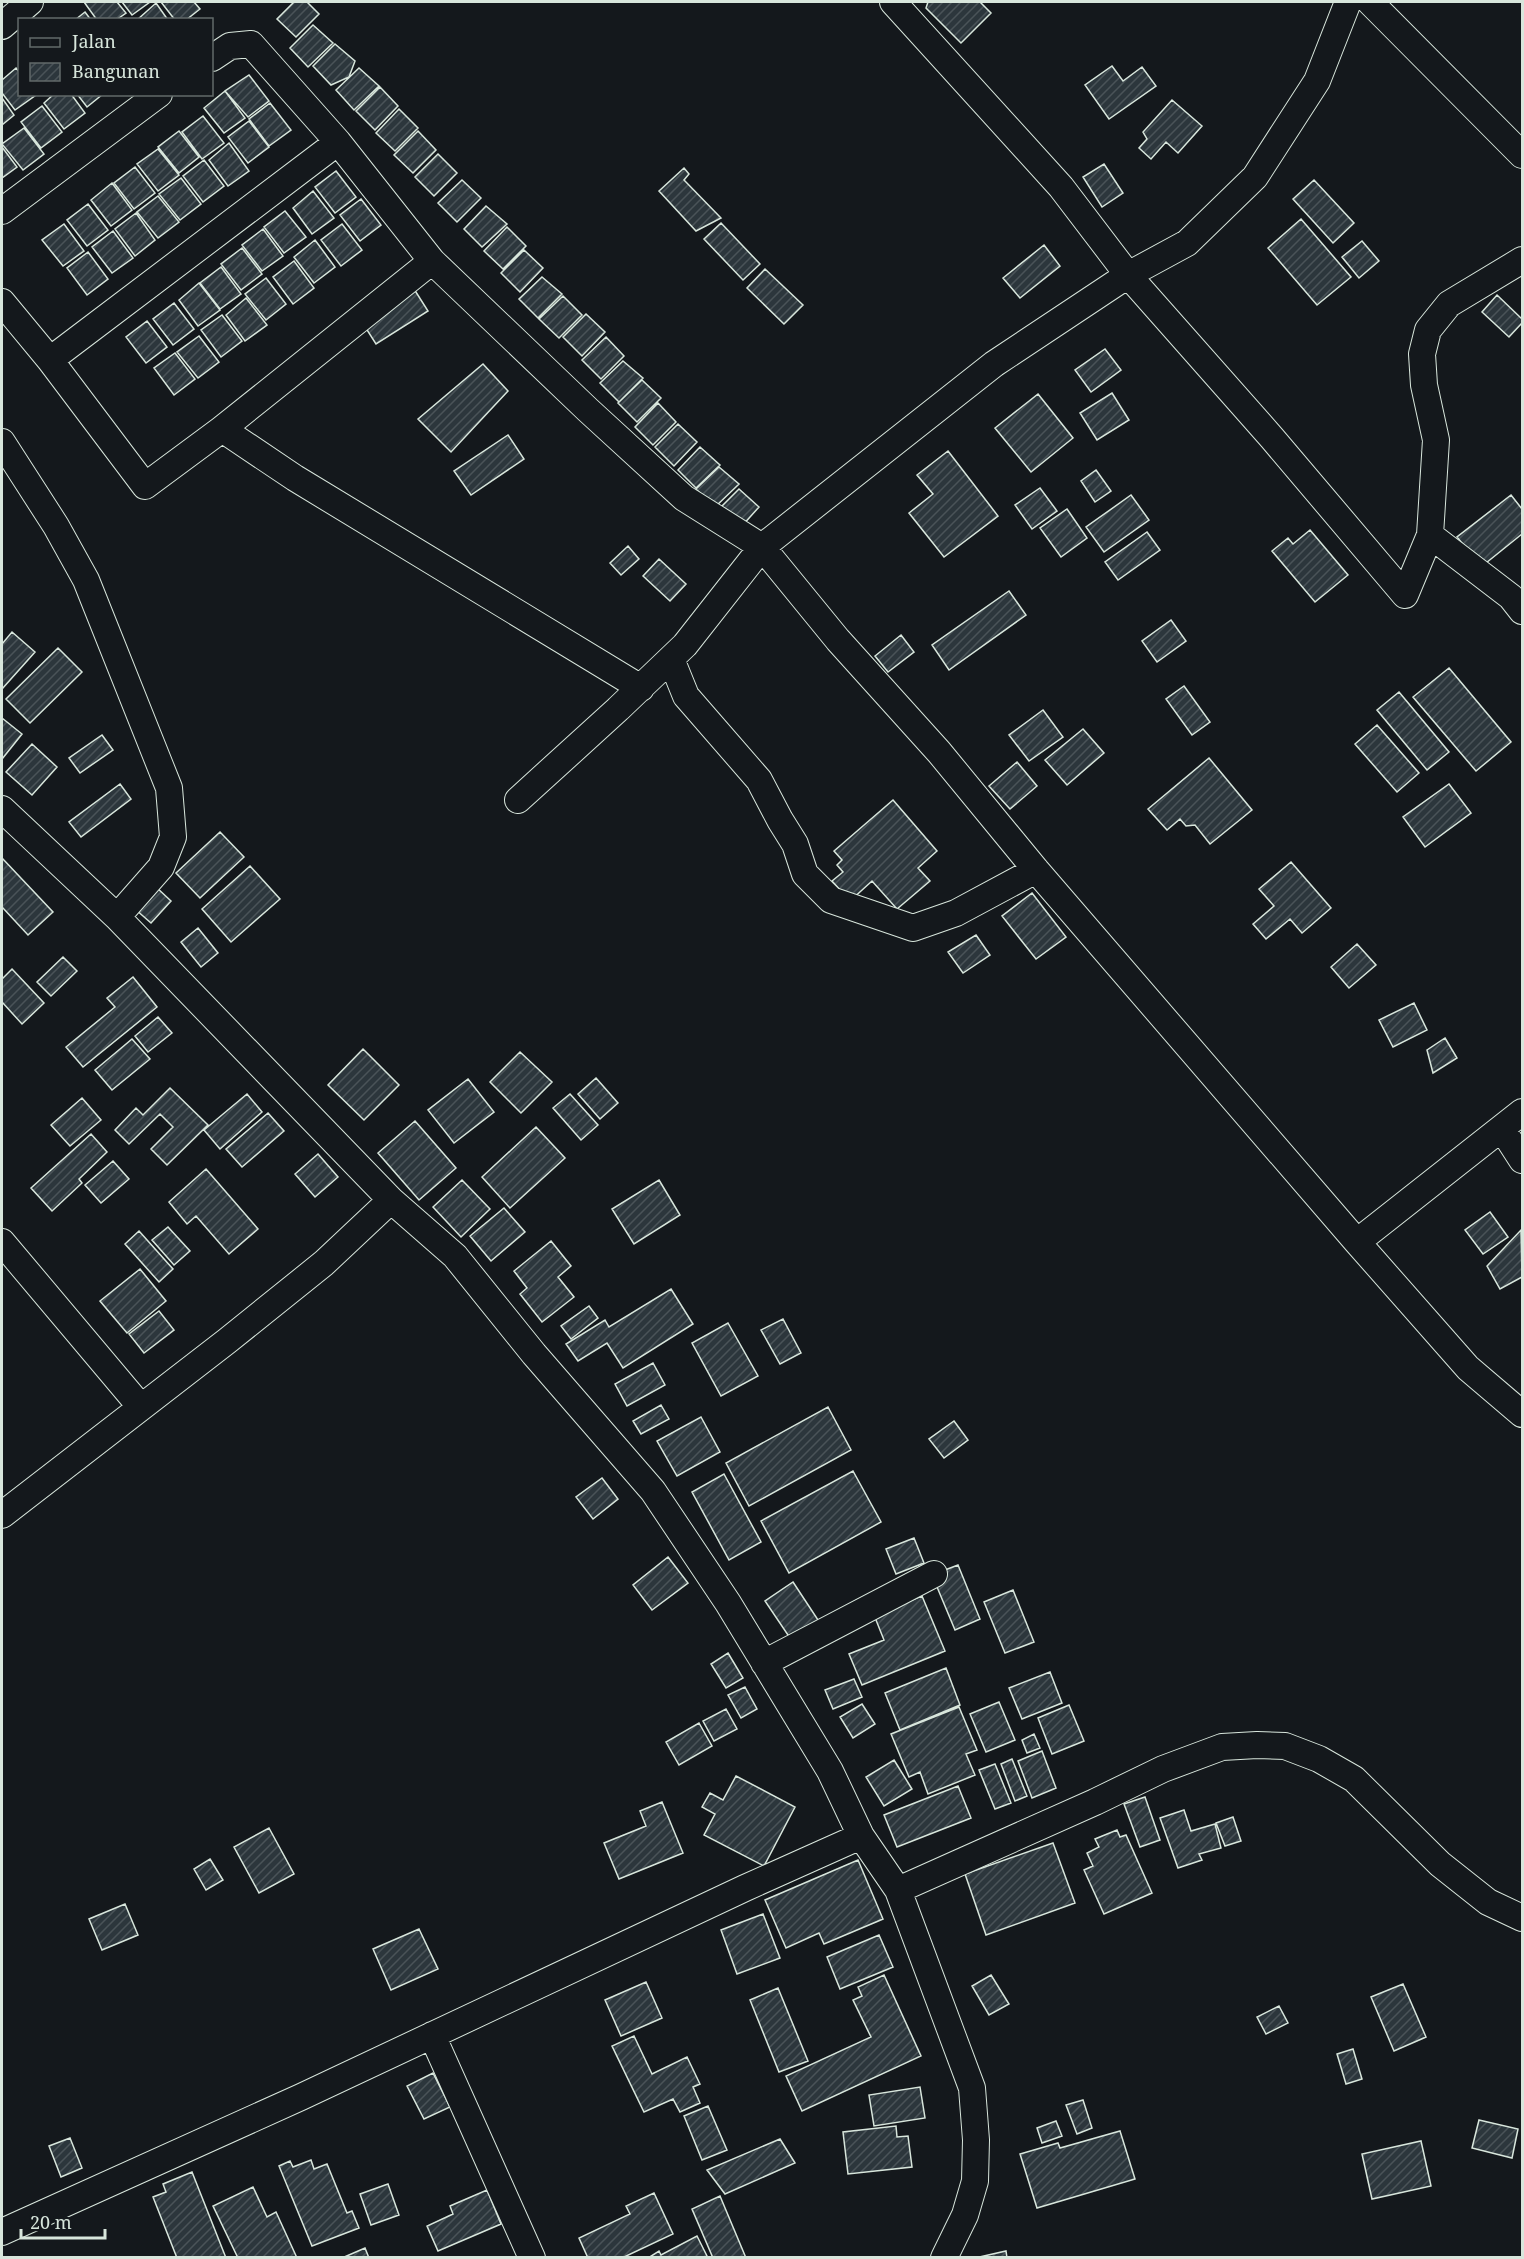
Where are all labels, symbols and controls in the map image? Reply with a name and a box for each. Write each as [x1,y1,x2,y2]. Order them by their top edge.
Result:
legend [18,18,213,96]
text: Jalan [71,29,116,53]
text: Bangunan [72,59,160,83]
scale bar [21,2202,105,2240]
text: 20 m [30,2210,72,2234]

